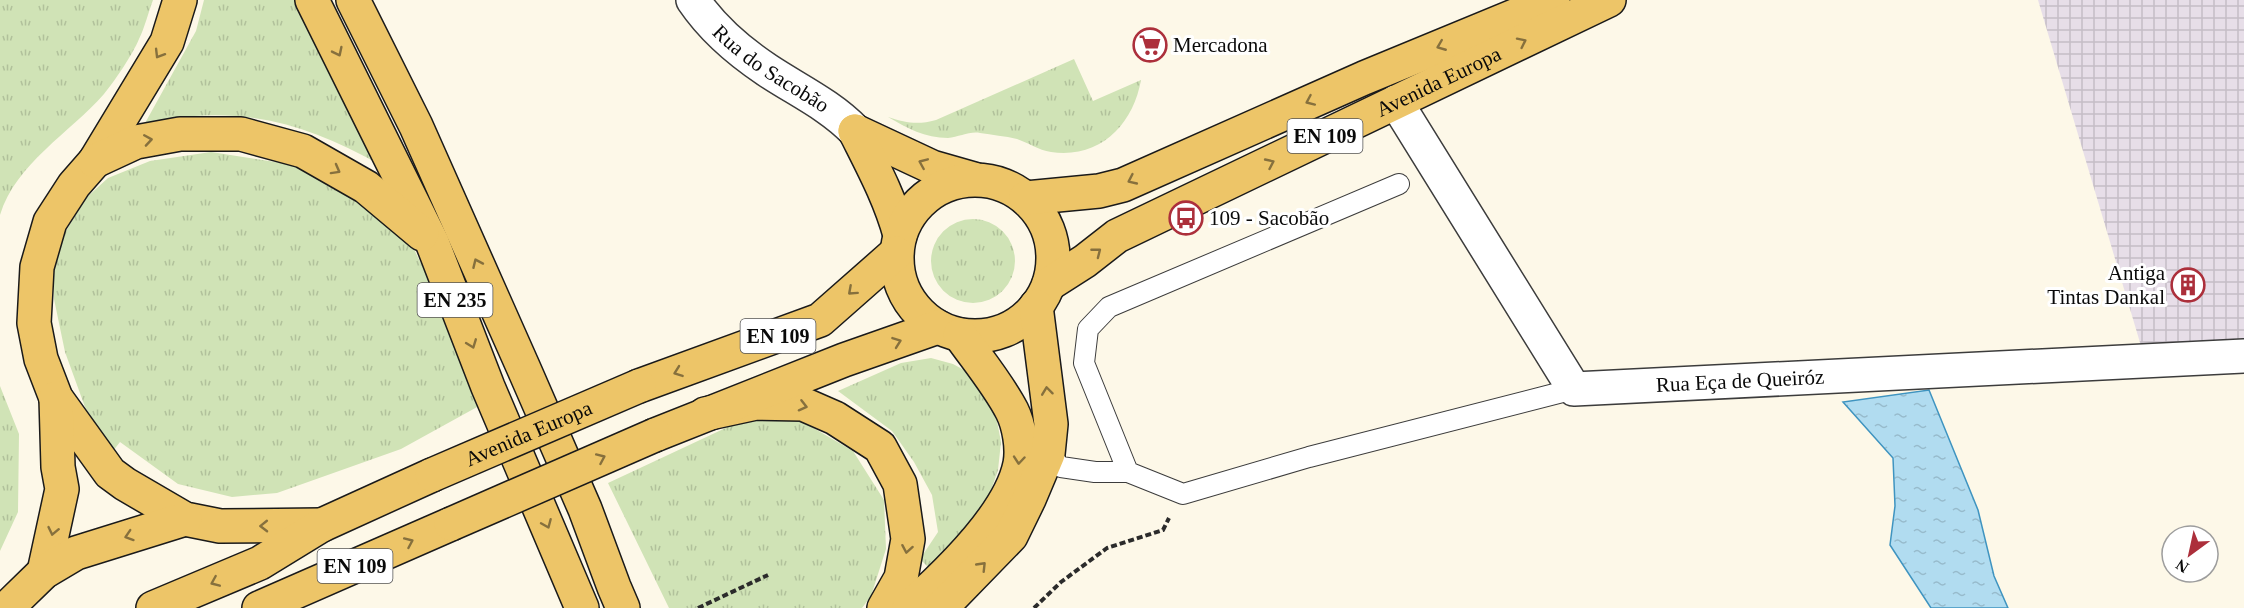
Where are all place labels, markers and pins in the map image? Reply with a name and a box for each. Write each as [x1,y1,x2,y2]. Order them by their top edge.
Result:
supermarket icon: Mercadona [1132,27,1168,63]
place label: Mercadona [1173,33,1268,57]
bus stop icon: 109 - Sacobão [1168,200,1204,236]
place label: 109 - Sacobão [1209,206,1329,230]
place label: Antiga Tintas Dankal [2047,261,2166,309]
building icon: Antiga Tintas Dankal [2170,267,2206,303]

